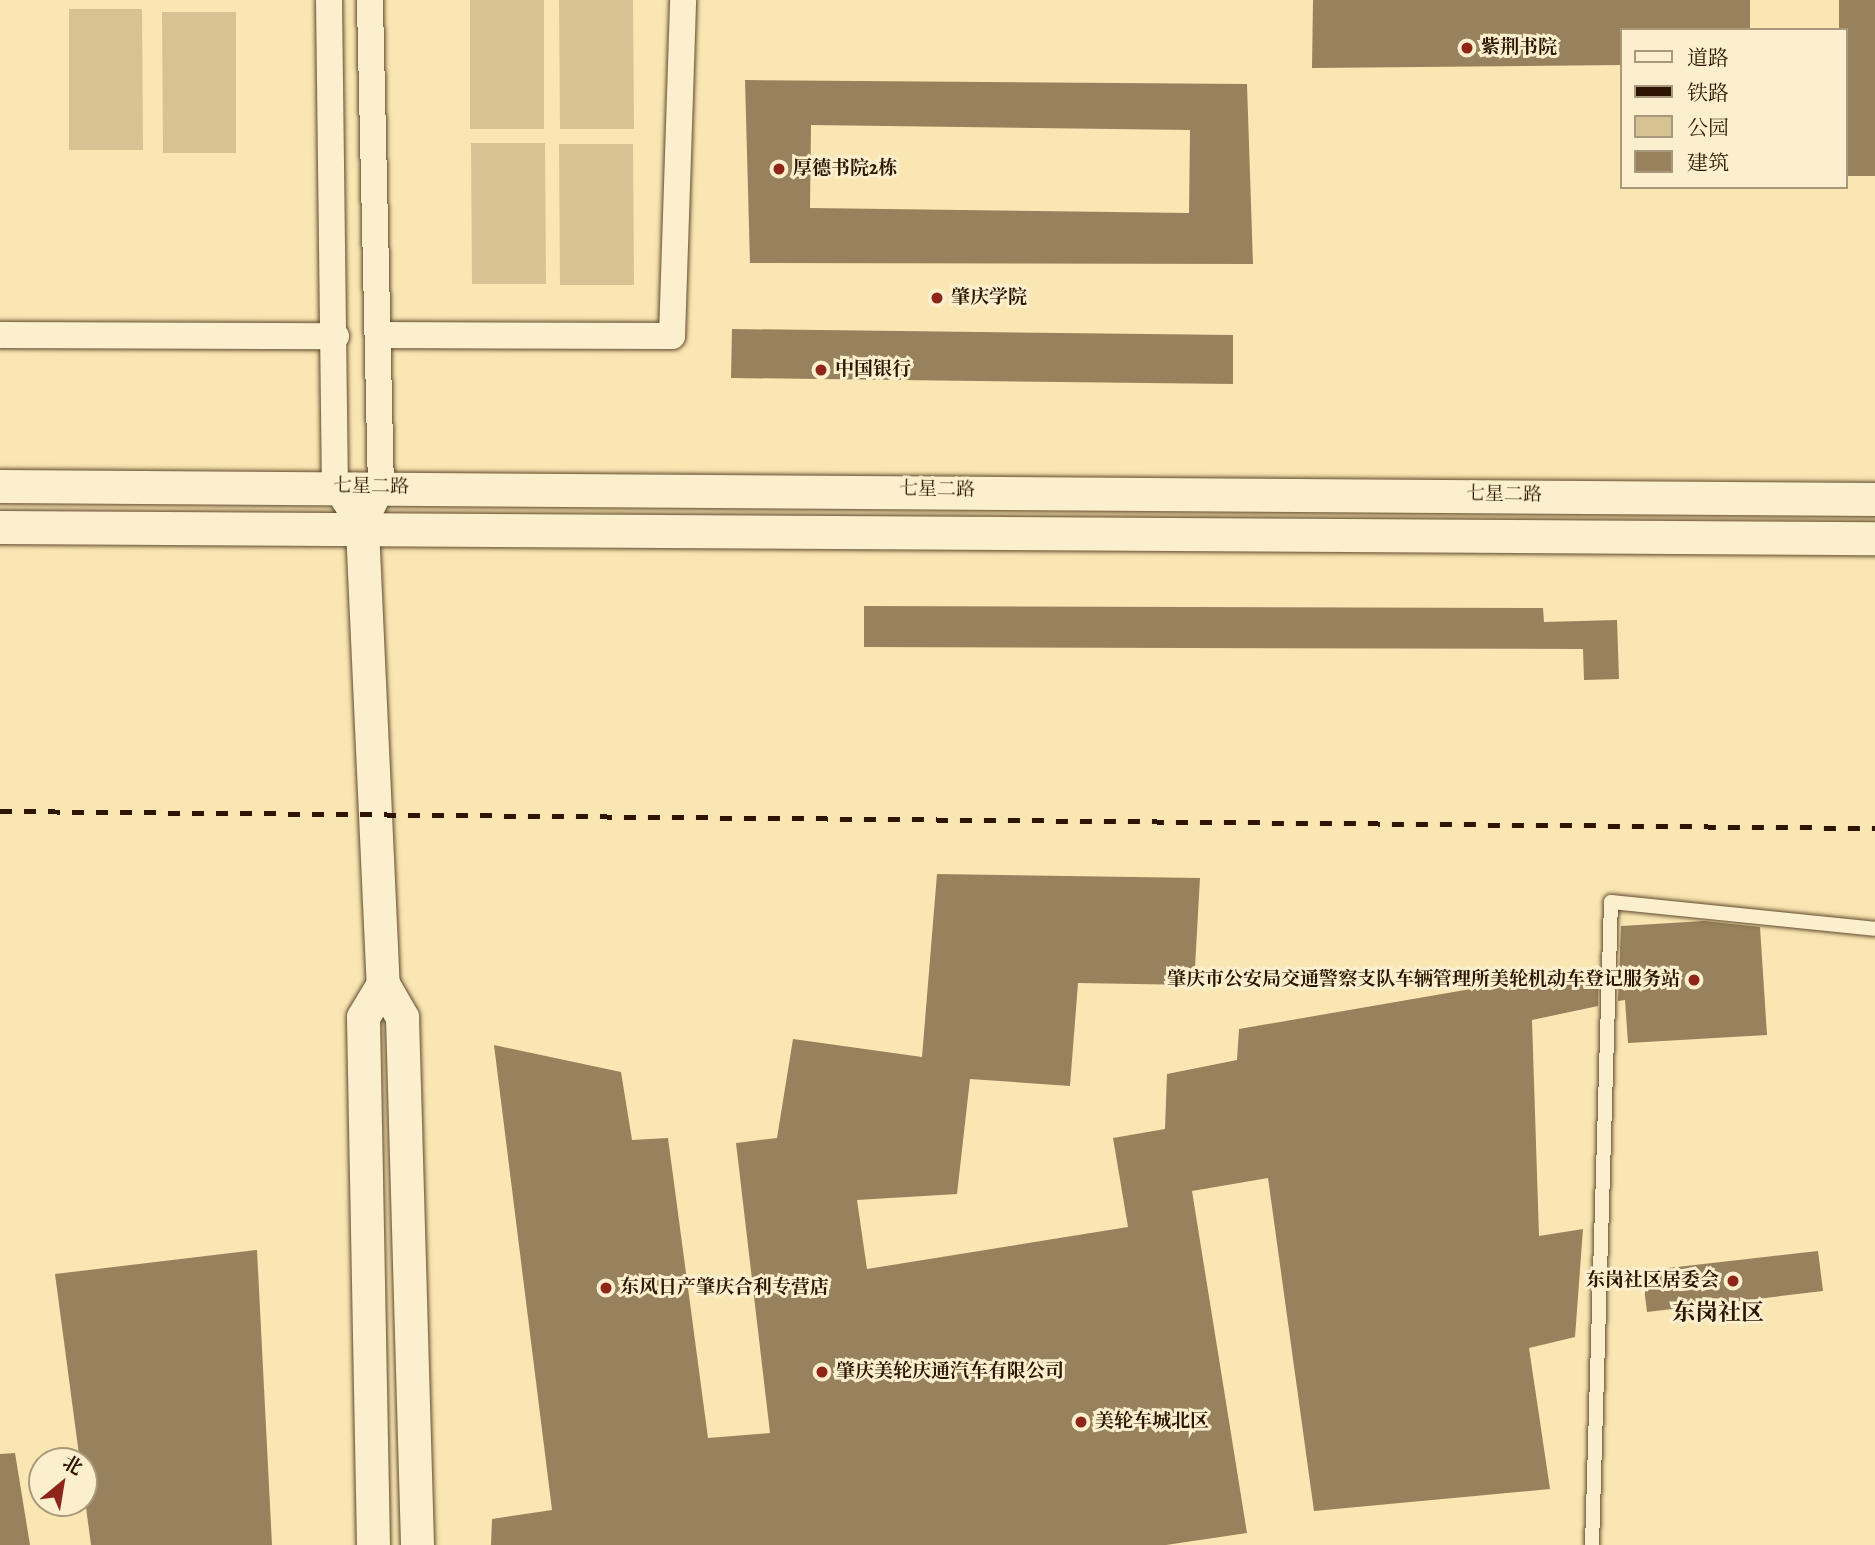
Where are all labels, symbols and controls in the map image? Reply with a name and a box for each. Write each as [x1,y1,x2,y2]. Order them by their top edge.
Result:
legend [1619,28,1847,189]
place label: 紫荆书院 [1481,37,1557,59]
marker: 紫荆书院 [1459,40,1475,56]
text: 道路 [1687,44,1729,72]
text: 铁路 [1687,79,1729,107]
text: 公园 [1687,114,1729,142]
text: 建筑 [1687,149,1729,177]
place label: 厚德书院2栋 [793,158,897,180]
marker: 厚德书院2栋 [771,161,787,177]
place label: 肇庆学院 [951,287,1027,309]
marker: 肇庆学院 [929,290,945,306]
place label: 中国银行 [835,359,911,381]
marker: 中国银行 [813,362,829,378]
street label: 七星二路 [333,475,409,499]
street label: 七星二路 [899,478,975,502]
street label: 七星二路 [1466,483,1542,507]
place label: 肇庆市公安局交通警察支队车辆管理所美轮机动车登记服务站 [1167,969,1680,991]
marker: 肇庆市公安局交通警察支队车辆管理所美轮机动车登记服务站 [1686,972,1702,988]
place label: 东岗社区居委会 [1586,1270,1719,1292]
marker: 东岗社区居委会 [1725,1273,1741,1289]
place label: 东风日产肇庆合利专营店 [620,1277,829,1299]
marker: 东风日产肇庆合利专营店 [598,1280,614,1296]
district label: 东岗社区 [1672,1299,1764,1327]
place label: 肇庆美轮庆通汽车有限公司 [836,1361,1064,1383]
marker: 肇庆美轮庆通汽车有限公司 [814,1364,830,1380]
place label: 美轮车城北区 [1095,1411,1209,1433]
marker: 美轮车城北区 [1073,1414,1089,1430]
north arrow [28,1447,98,1517]
text: 北 [58,1450,87,1482]

